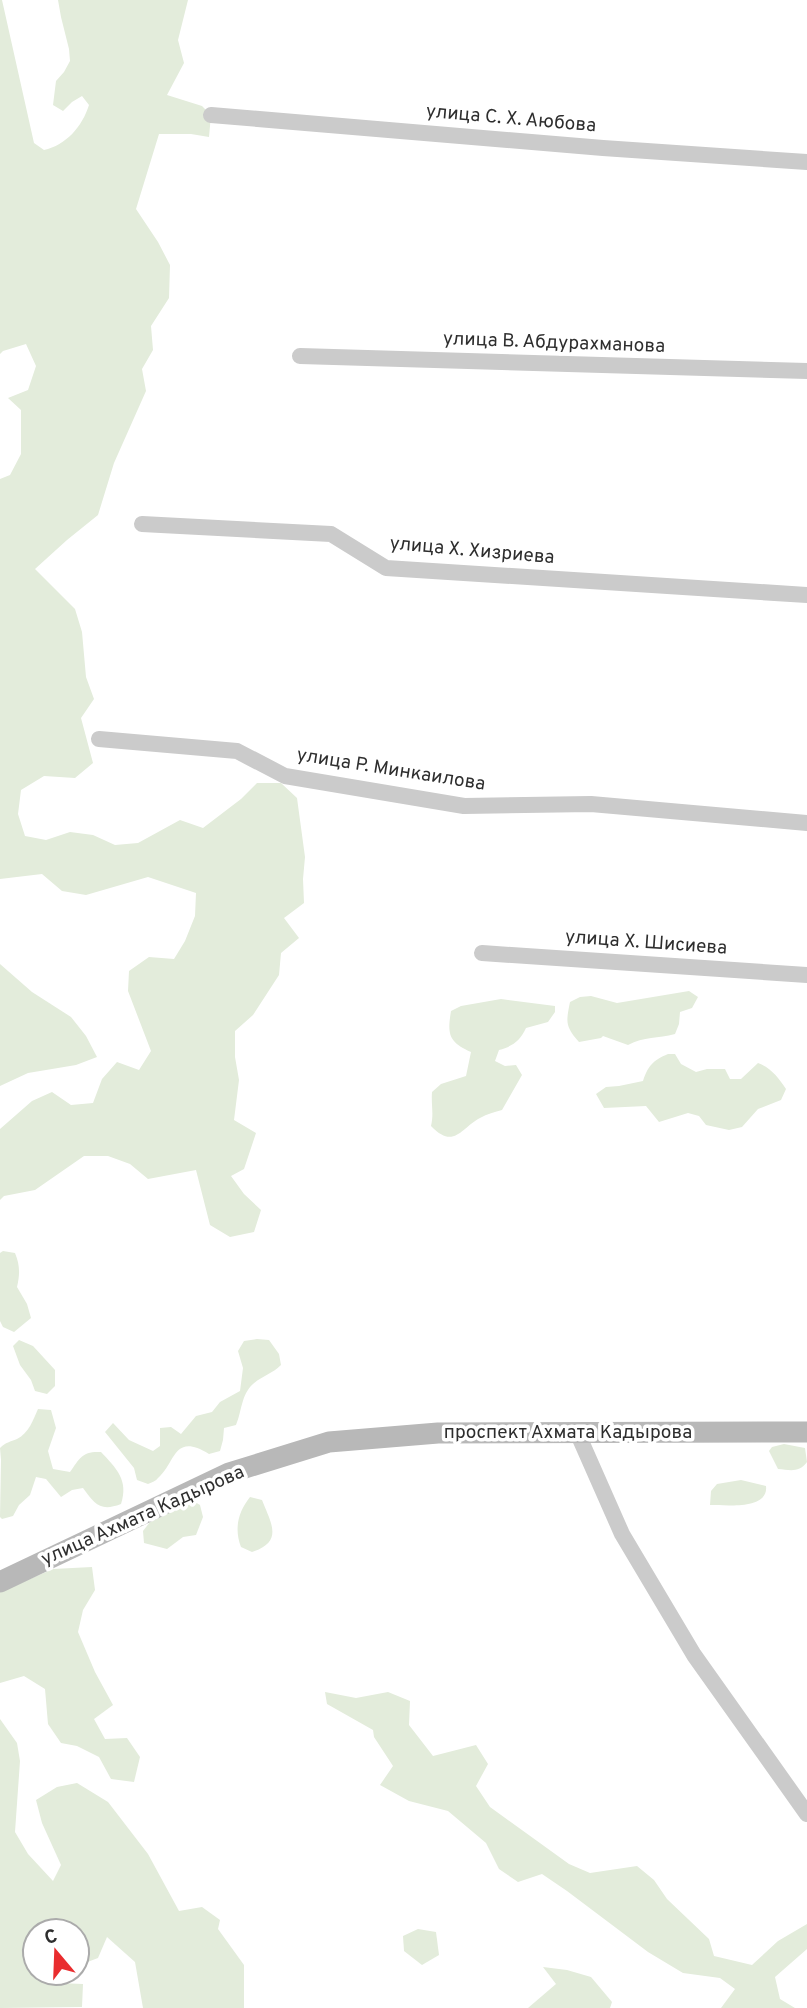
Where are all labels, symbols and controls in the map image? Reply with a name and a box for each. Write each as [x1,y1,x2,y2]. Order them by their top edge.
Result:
street label: улица С. Х. Аюбова [425,100,597,138]
street label: улица В. Абдурахманова [443,327,665,359]
street label: улица Х. Хизриева [389,532,555,570]
street label: улица Р. Минкаилова [295,743,487,797]
street label: улица Х. Шисиева [564,925,728,961]
street label: проспект Ахмата Кадырова [444,1421,692,1445]
street label: улица Ахмата Кадырова [38,1460,248,1572]
north arrow [21,1917,91,1987]
text: С [41,1924,61,1951]

